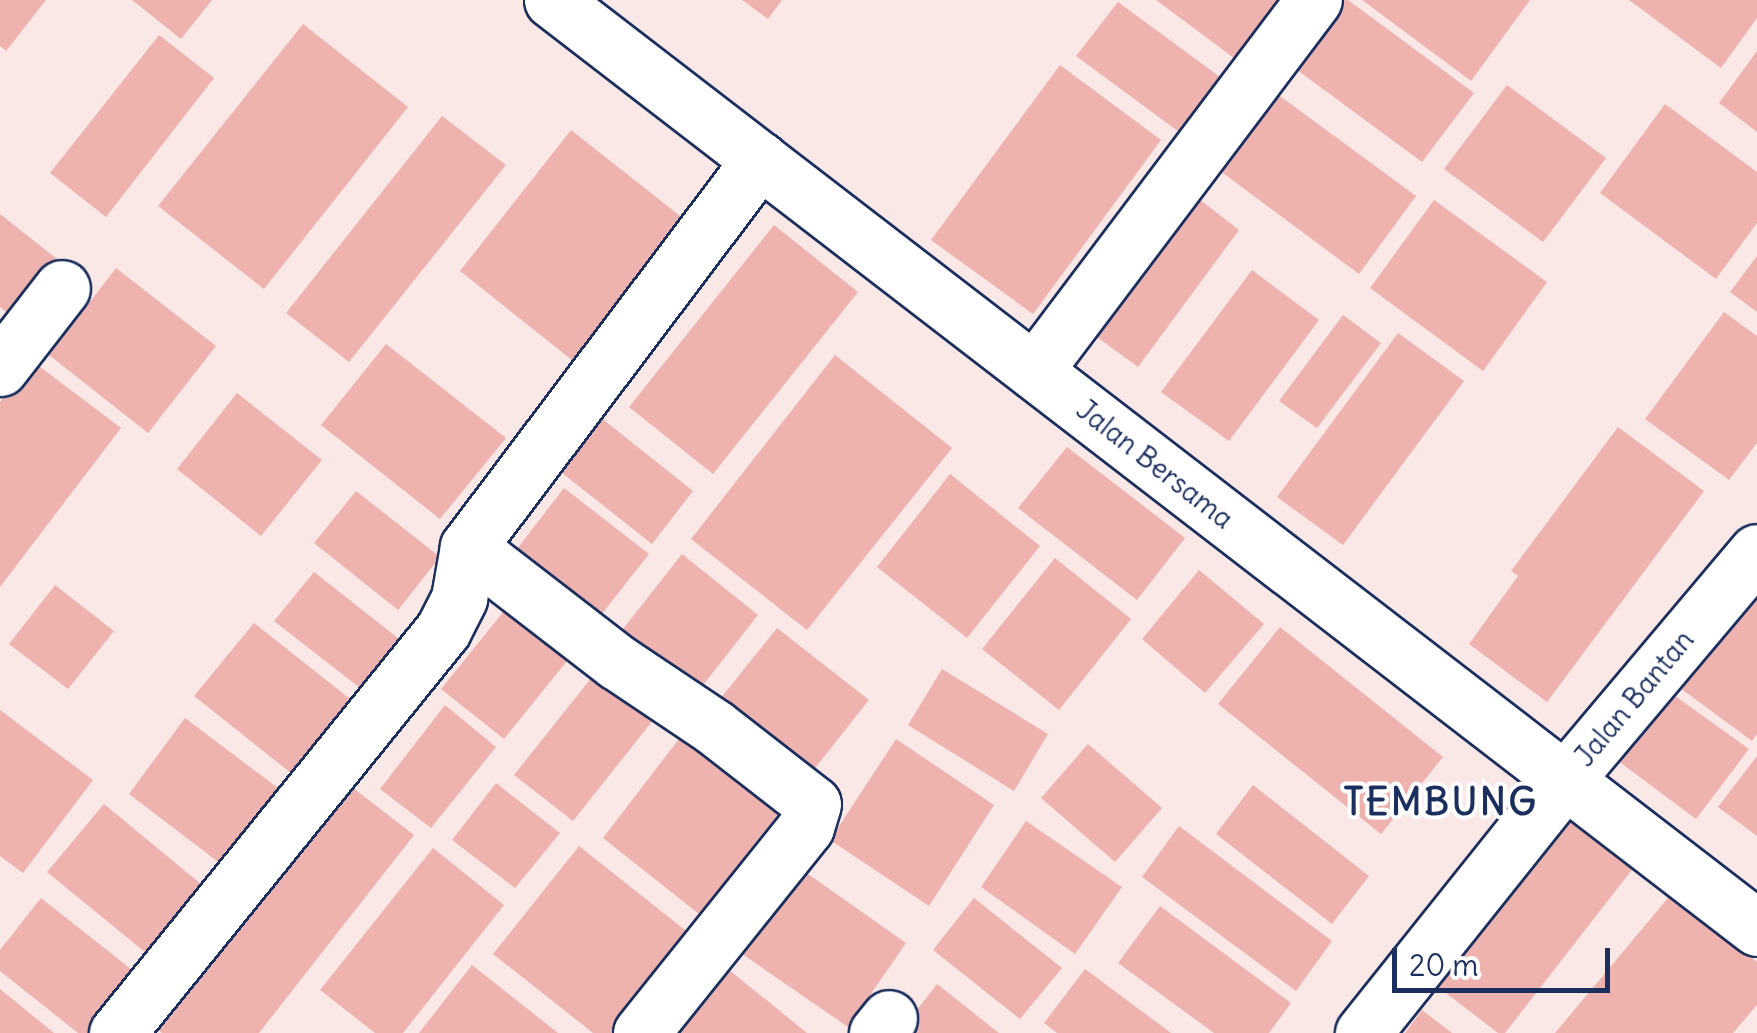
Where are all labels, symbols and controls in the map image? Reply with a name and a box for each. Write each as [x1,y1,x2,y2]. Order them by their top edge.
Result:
street label: Jalan Bersama [1070,392,1240,536]
street label: Jalan Bantan [1567,623,1701,773]
district label: TEMBUNG [1343,779,1539,825]
scale bar [1397,928,1614,990]
text: 20 m [1409,946,1479,984]

